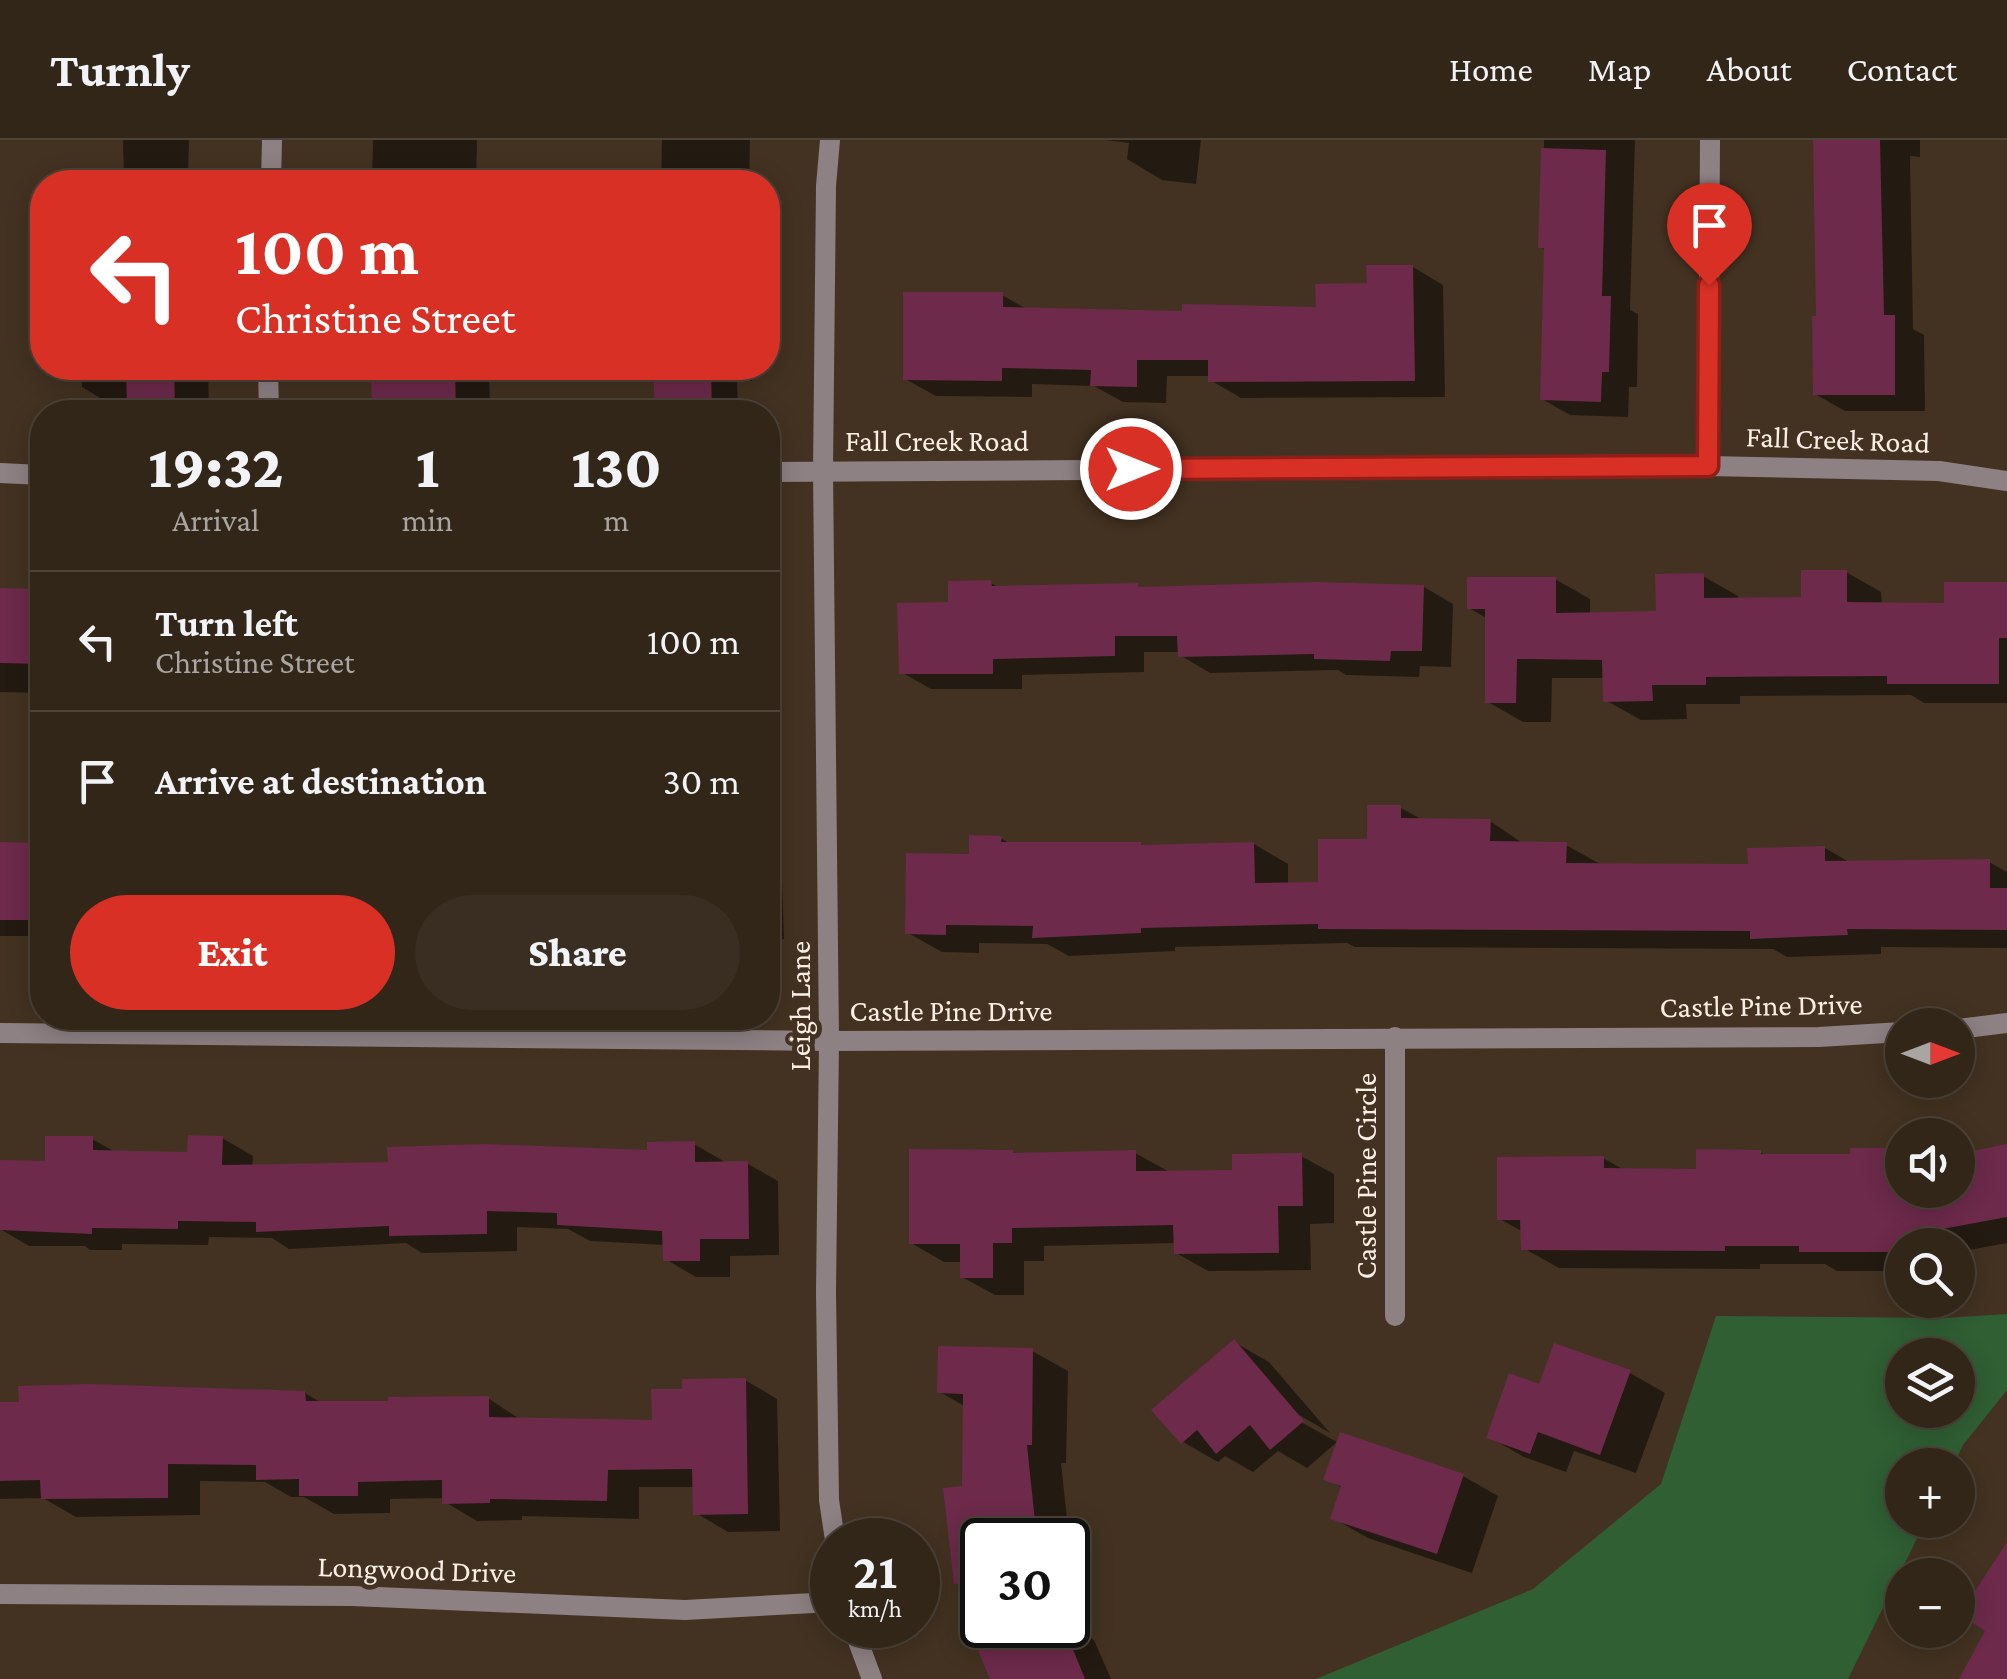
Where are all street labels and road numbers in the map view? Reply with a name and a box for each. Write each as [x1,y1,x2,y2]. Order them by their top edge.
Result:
street label: Fall Creek Road [1745,419,1931,459]
street label: Fall Creek Road [845,424,1029,457]
street label: Leigh Lane [783,941,817,1071]
street label: Castle Pine Drive [1659,987,1863,1023]
street label: Castle Pine Drive [850,994,1052,1027]
street label: Castle Pine Circle [1349,1073,1382,1279]
street label: Longwood Drive [317,1549,517,1590]

